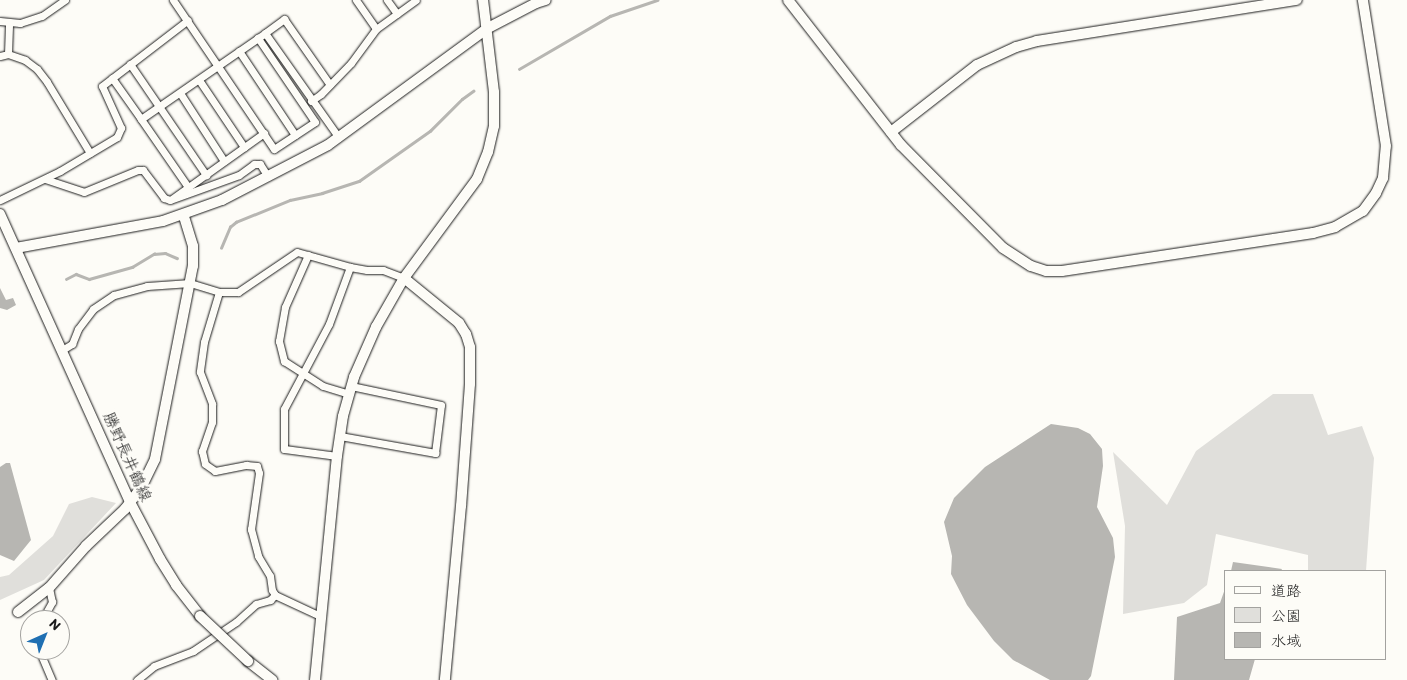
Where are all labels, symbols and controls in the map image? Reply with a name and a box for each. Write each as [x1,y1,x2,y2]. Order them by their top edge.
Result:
street label: 勝野長井鶴線 [99,409,155,505]
legend [1224,570,1387,660]
text: 道路 [1271,582,1301,600]
text: 公園 [1271,607,1301,625]
north arrow [20,610,70,660]
text: N [46,615,64,634]
text: 水域 [1271,632,1301,650]

